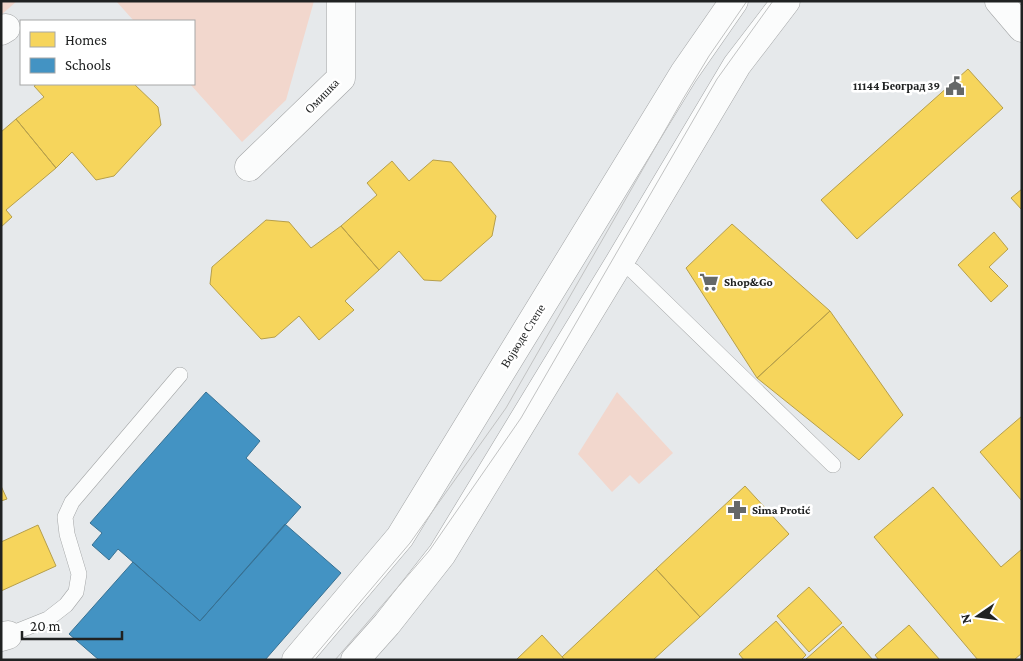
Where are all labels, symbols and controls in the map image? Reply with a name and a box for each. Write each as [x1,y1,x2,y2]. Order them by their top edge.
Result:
legend [20,20,195,85]
text: Homes [65,32,107,48]
text: Schools [65,57,111,73]
street label: Омишка [302,75,342,116]
public building icon: 11144 Београд 39 [944,75,966,97]
place label: 11144 Београд 39 [853,79,940,93]
supermarket icon: Shop&Go [698,271,720,293]
place label: Shop&Go [724,275,773,289]
street label: Војводе Степе [498,302,548,370]
pharmacy icon: Sima Protić [726,499,748,521]
place label: Sima Protić [752,503,811,517]
north arrow [953,591,1003,641]
scale bar [22,608,122,640]
text: N [956,612,974,625]
text: 20 m [30,618,61,634]

